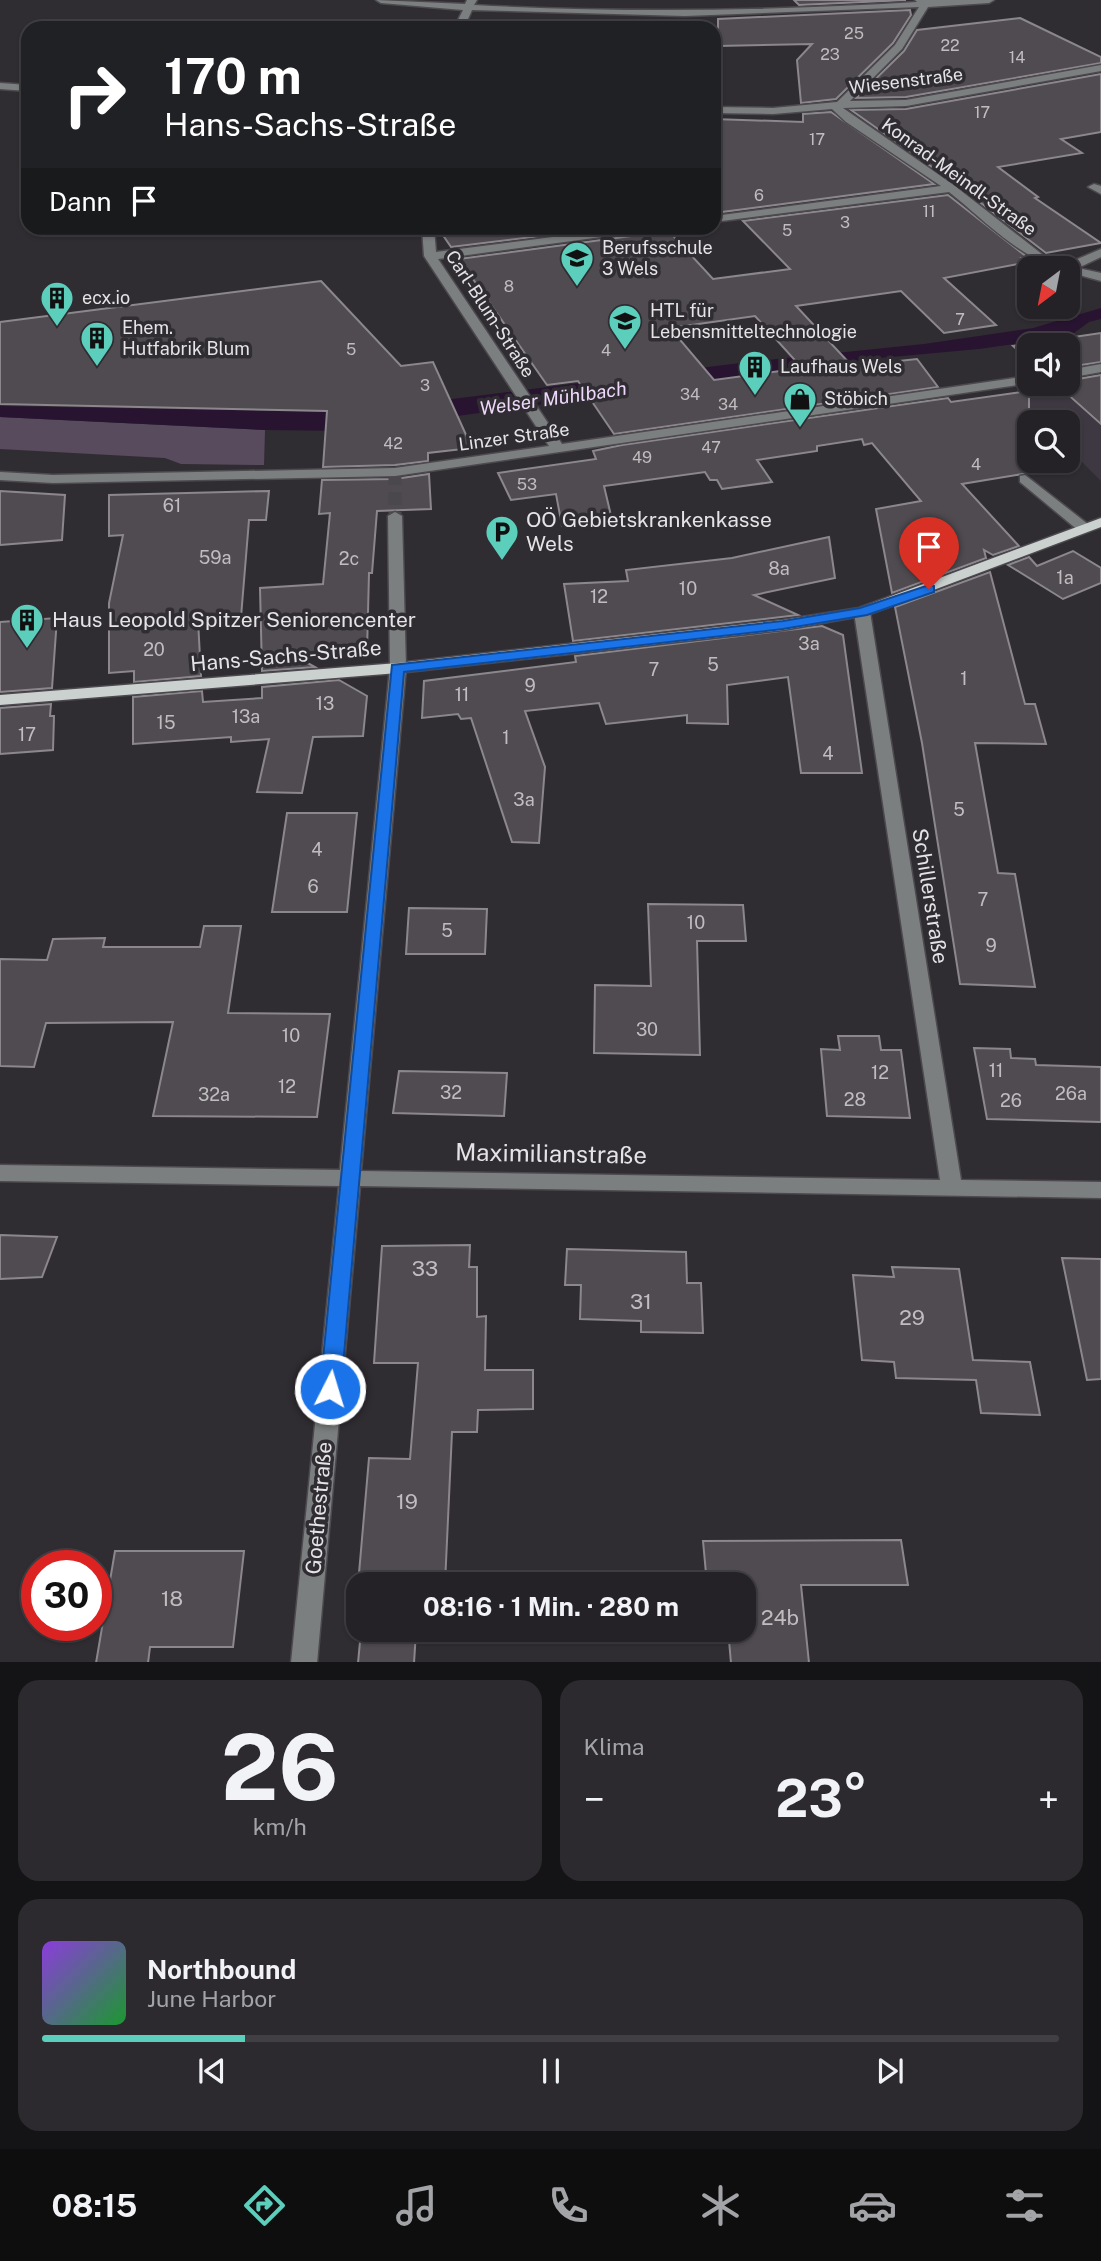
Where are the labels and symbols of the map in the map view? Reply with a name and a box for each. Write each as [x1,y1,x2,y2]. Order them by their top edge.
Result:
house number: 25 [844,24,864,43]
house number: 22 [940,36,960,55]
house number: 23 [820,45,840,64]
house number: 14 [1009,48,1025,67]
street label: Wiesenstraße [848,63,964,98]
house number: 17 [974,103,990,122]
street label: Konrad-Meindl-Straße [878,113,1041,240]
house number: 17 [809,130,825,149]
house number: 6 [754,186,764,205]
house number: 11 [922,202,936,221]
house number: 3 [840,213,850,232]
house number: 5 [782,221,792,240]
place label: Berufsschule 3 Wels [602,237,713,279]
school or university icon: Berufsschule 3 Wels [558,239,596,288]
street label: Carl-Blum-Straße [442,246,539,381]
north arrow [1017,256,1080,318]
house number: 8 [504,277,514,296]
building icon: ecx.io [38,279,76,328]
place label: ecx.io [82,287,130,308]
place label: HTL für Lebensmitteltechnologie [650,300,857,342]
school or university icon: HTL für Lebensmitteltechnologie [606,302,644,351]
house number: 7 [955,310,965,329]
place label: Ehem. Hutfabrik Blum [122,317,250,359]
building icon: Ehem. Hutfabrik Blum [78,319,116,368]
house number: 5 [346,340,356,359]
house number: 4 [601,341,611,360]
building icon: Laufhaus Wels [736,348,774,397]
place label: Laufhaus Wels [780,356,902,377]
house number: 3 [420,376,430,395]
water label: Welser Mühlbach [478,377,628,419]
shop icon: Stöbich [781,380,819,429]
house number: 34 [680,385,700,404]
place label: Stöbich [824,388,888,409]
house number: 34 [718,395,738,414]
street label: Linzer Straße [457,418,571,455]
house number: 42 [383,434,403,453]
house number: 47 [701,438,721,457]
house number: 49 [632,448,652,467]
house number: 4 [971,455,981,474]
house number: 53 [517,475,537,494]
house number: 61 [163,495,181,516]
place label: OÖ Gebietskrankenkasse Wels [526,507,772,556]
parking icon: OÖ Gebietskrankenkasse Wels [483,513,521,562]
pin [899,517,959,589]
house number: 59a [199,547,231,568]
house number: 2c [339,548,359,569]
house number: 8a [768,558,790,579]
house number: 1a [1056,567,1074,588]
house number: 10 [679,578,697,599]
house number: 12 [590,586,608,607]
building icon: Haus Leopold Spitzer Seniorencenter [8,601,46,650]
place label: Haus Leopold Spitzer Seniorencenter [52,607,416,632]
house number: 3a [798,633,820,654]
street label: Hans-Sachs-Straße [189,635,383,676]
house number: 20 [143,639,165,660]
house number: 5 [707,654,719,675]
house number: 7 [649,659,659,680]
house number: 1 [960,668,968,689]
house number: 9 [524,675,536,696]
house number: 11 [455,684,469,705]
house number: 13 [316,693,334,714]
house number: 13a [232,706,260,727]
house number: 15 [157,712,175,733]
house number: 17 [18,724,36,745]
house number: 1 [502,727,510,748]
house number: 4 [822,743,834,764]
house number: 3a [513,789,535,810]
house number: 5 [953,799,965,820]
street label: Schillerstraße [907,826,954,966]
house number: 4 [311,839,323,860]
house number: 6 [307,876,319,897]
house number: 7 [978,889,988,910]
house number: 10 [687,912,705,933]
house number: 5 [441,920,453,941]
house number: 9 [985,935,997,956]
house number: 30 [636,1019,658,1040]
house number: 10 [282,1025,300,1046]
house number: 11 [989,1060,1003,1081]
house number: 12 [871,1062,889,1083]
house number: 12 [278,1076,296,1097]
house number: 32 [440,1082,462,1103]
house number: 26a [1055,1083,1087,1104]
house number: 32a [198,1084,230,1105]
house number: 28 [844,1089,866,1110]
house number: 26 [1000,1090,1022,1111]
street label: Maximilianstraße [455,1137,647,1169]
house number: 33 [412,1256,438,1281]
house number: 31 [630,1289,652,1314]
house number: 29 [899,1305,925,1330]
position arrow [293,1352,367,1426]
street label: Goethestraße [300,1441,337,1575]
house number: 19 [396,1489,418,1514]
speed limit sign: 30 [21,1550,112,1641]
house number: 18 [161,1586,183,1611]
house number: 24b [761,1605,799,1630]

